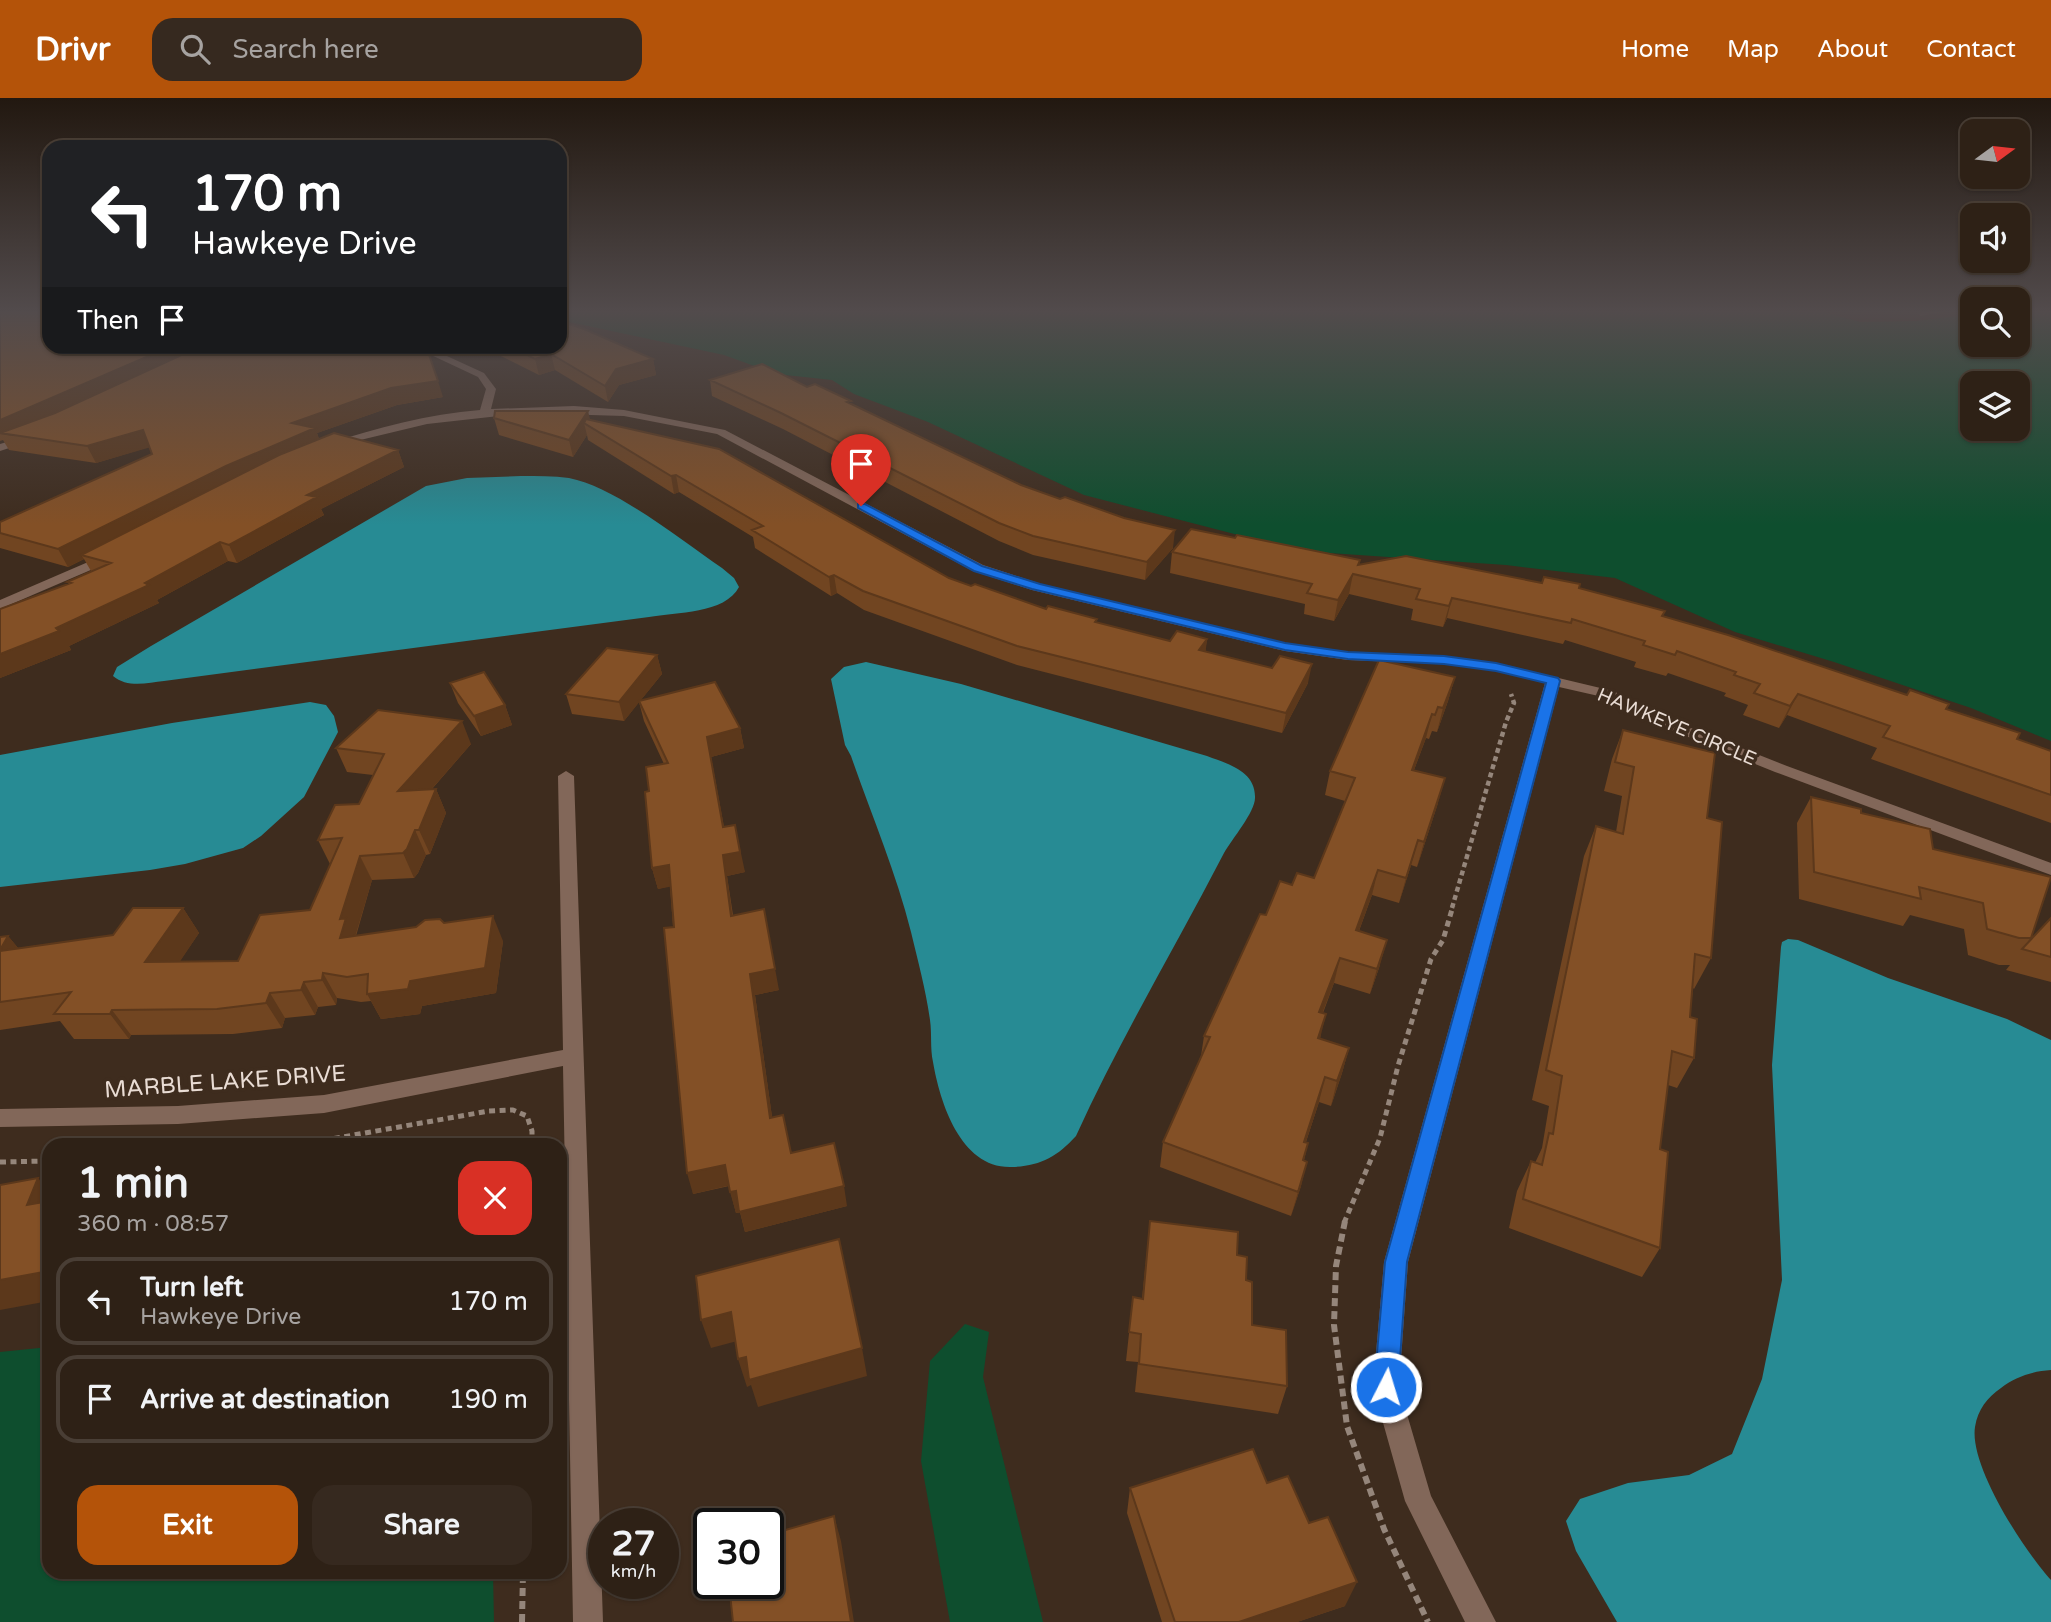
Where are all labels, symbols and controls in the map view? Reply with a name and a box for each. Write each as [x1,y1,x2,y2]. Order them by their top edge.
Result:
search box [152,18,642,81]
text: Drivr [35,30,110,69]
icon: search [176,30,214,68]
text: Search here [232,34,379,65]
text: Home [1621,35,1689,64]
text: Map [1727,35,1779,64]
text: About [1817,35,1888,64]
text: Contact [1926,35,2016,64]
north arrow [1960,119,2030,189]
map controls [1960,119,2030,441]
text: 170 m [192,165,342,224]
icon: left [77,168,168,259]
button: sound [1960,203,2030,273]
text: Hawkeye Drive [192,225,417,263]
button: search [1960,287,2030,357]
icon: arrive [153,301,191,339]
text: Then [77,305,139,336]
button: layers [1960,371,2030,441]
pin [831,434,891,506]
icon: arrive [842,445,880,483]
street label: HAWKEYE CIRCLE [1594,684,1759,770]
street label: MARBLE LAKE DRIVE [103,1060,347,1104]
text: 1 min [77,1158,189,1209]
button: close [458,1161,532,1235]
text: 360 m · 08:57 [77,1210,229,1238]
text: Turn left [140,1272,243,1303]
icon: left [81,1282,119,1320]
text: 170 m [448,1286,528,1317]
text: Hawkeye Drive [140,1303,301,1331]
position arrow [1349,1350,1423,1424]
icon: arrive [81,1380,119,1418]
text: Arrive at destination [140,1384,390,1415]
text: 190 m [448,1384,528,1415]
button: Exit [77,1485,298,1565]
button: Share [312,1485,532,1565]
speed limit sign: 30 [693,1508,784,1599]
text: 27 [612,1523,655,1565]
text: km/h [611,1560,656,1582]

